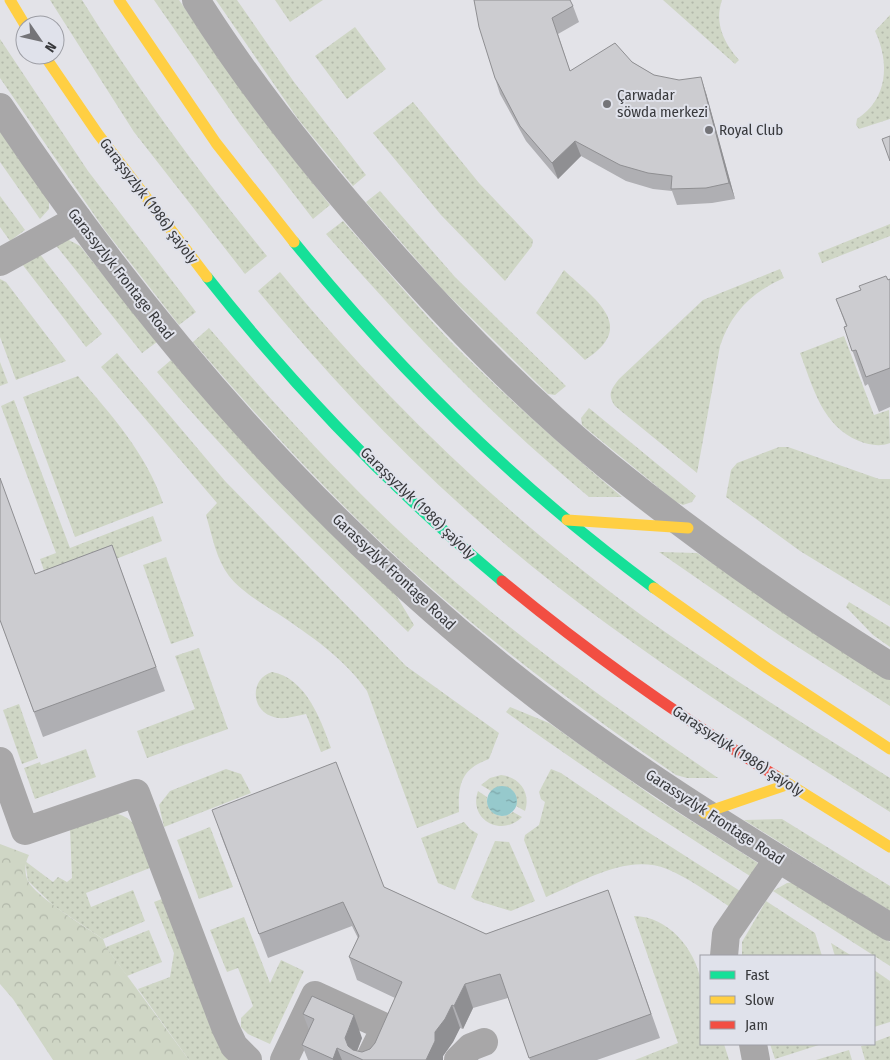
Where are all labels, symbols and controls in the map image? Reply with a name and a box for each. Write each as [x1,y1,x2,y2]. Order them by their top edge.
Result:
north arrow [15,15,65,65]
text: N [41,39,60,55]
place label: Çarwadar söwda merkezi [617,86,708,121]
marker: Çarwadar söwda merkezi [601,98,613,110]
place label: Royal Club [719,121,783,139]
marker: Royal Club [703,124,715,136]
street label: Garaşsyzlyk (1986) şaýoly [96,135,202,268]
street label: Garassyzlyk Frontage Road [64,205,178,343]
street label: Garaşsyzlyk (1986) şaýoly [357,444,479,563]
street label: Garassyzlyk Frontage Road [329,510,459,634]
street label: Garaşsyzlyk (1986) şaýoly [669,702,807,800]
street label: Garassyzlyk Frontage Road [642,765,788,869]
legend [700,955,875,1045]
text: Fast [745,966,769,984]
text: Slow [745,991,774,1009]
text: Jam [745,1016,768,1034]

